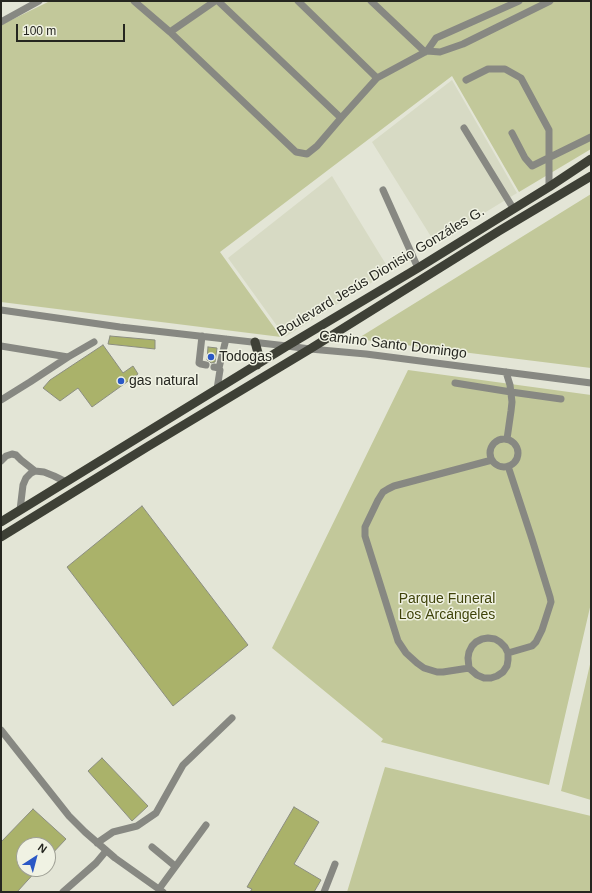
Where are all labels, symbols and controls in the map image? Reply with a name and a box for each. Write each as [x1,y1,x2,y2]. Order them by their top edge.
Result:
scale bar [18,16,127,42]
text: 100 m [23,24,56,38]
street label: Boulevard Jesús Dionisio Gonzáles G. [274,203,488,341]
street label: Camino Santo Domingo [318,328,468,362]
place label: Todogas [219,349,272,365]
marker: Todogas [206,352,216,362]
place label: gas natural [129,373,198,389]
marker: gas natural [116,376,126,386]
park label: Parque Funeral Los Arcángeles [399,591,495,624]
north arrow [16,837,56,877]
text: N [36,841,49,855]

